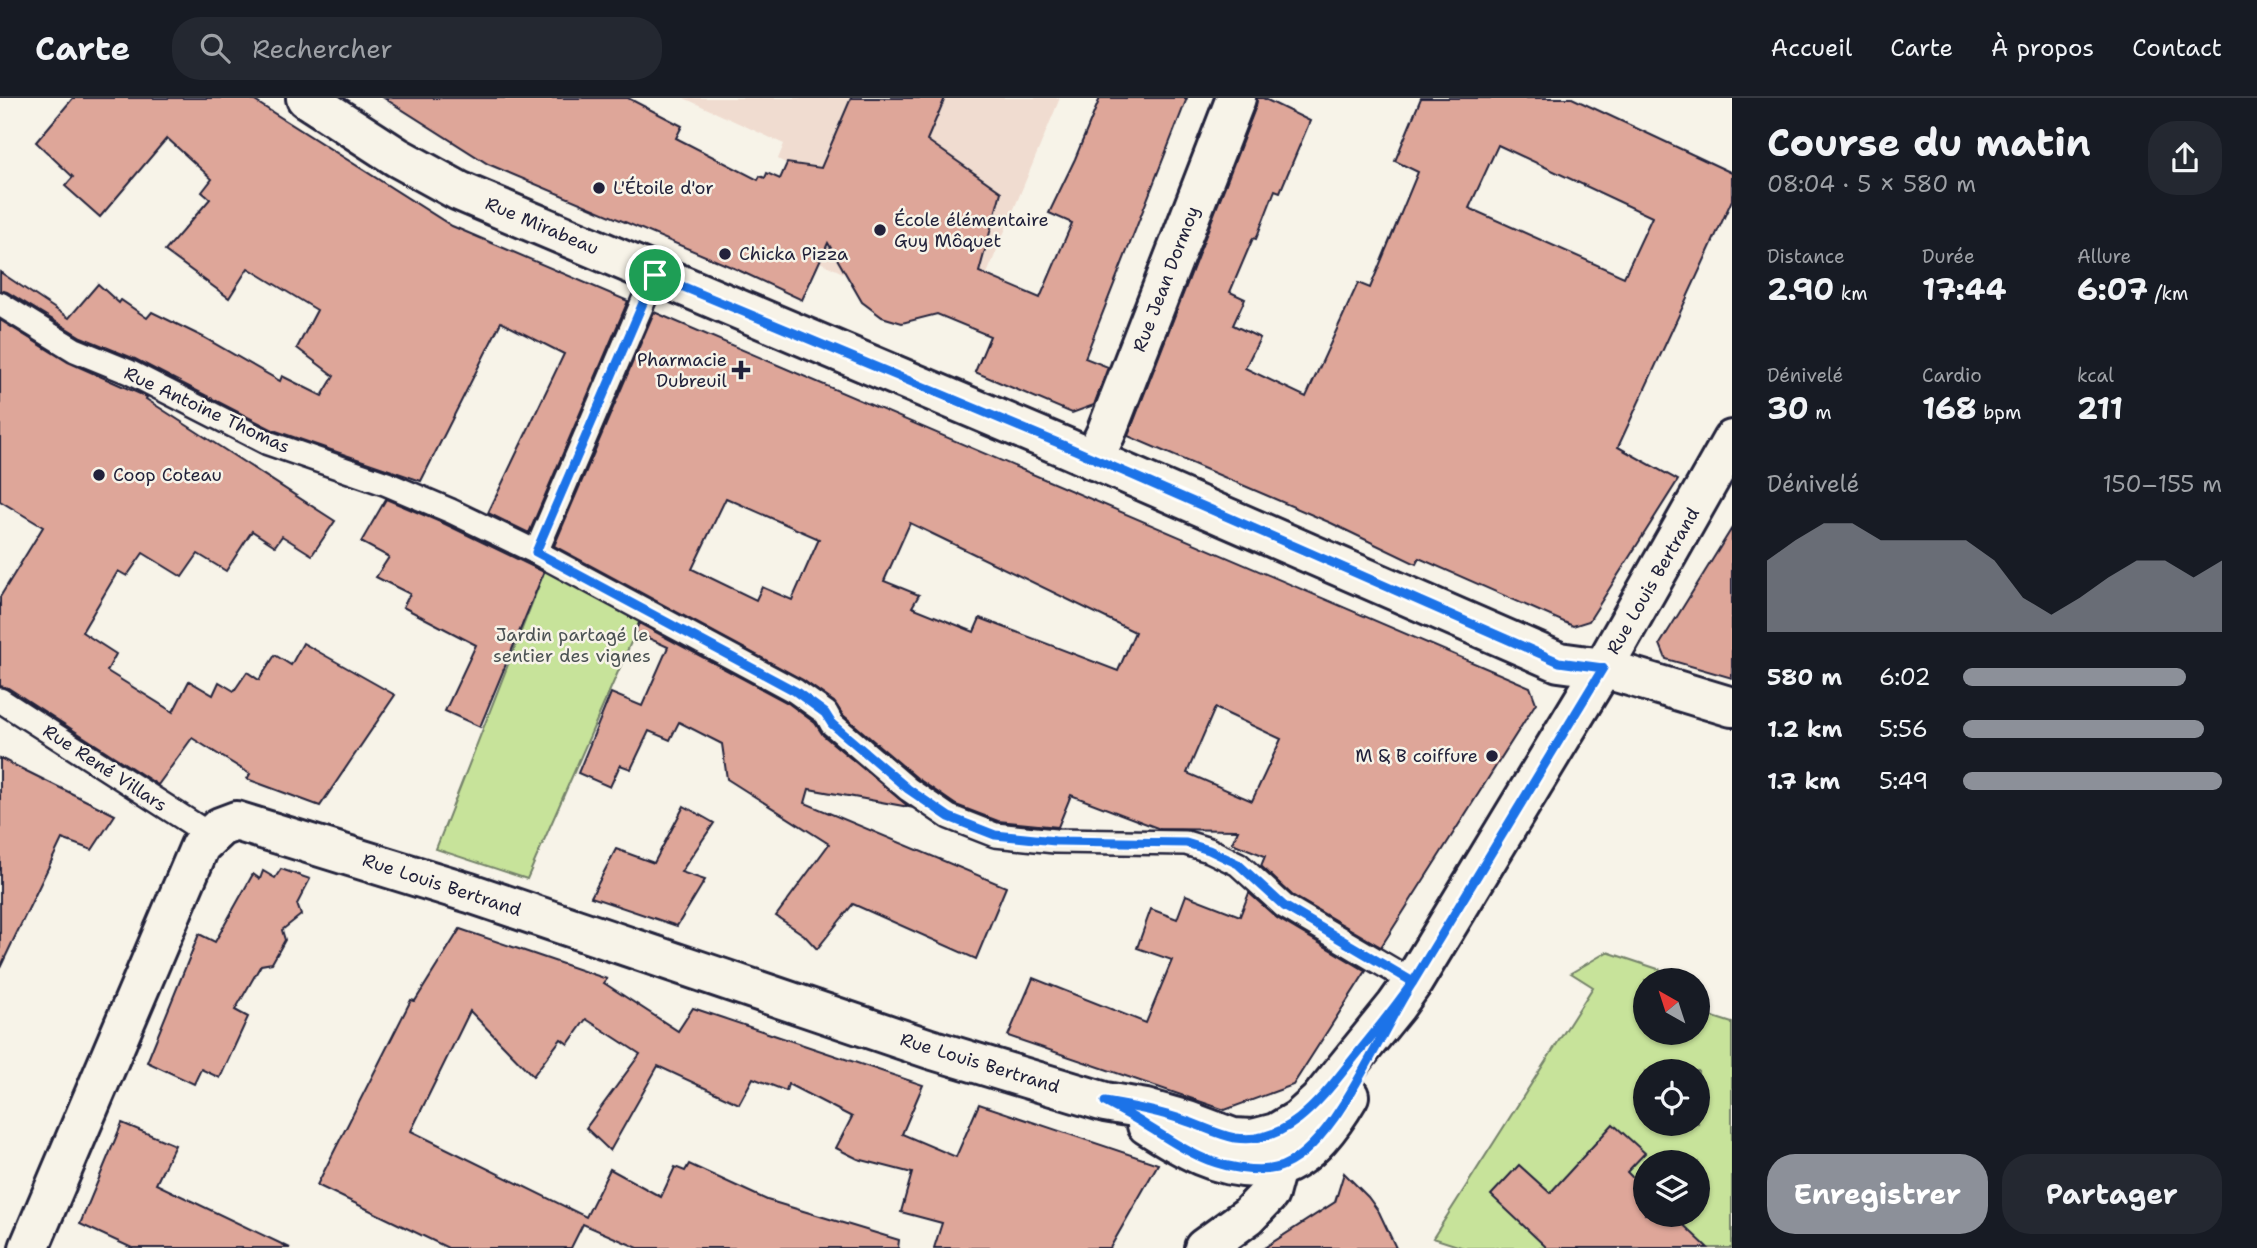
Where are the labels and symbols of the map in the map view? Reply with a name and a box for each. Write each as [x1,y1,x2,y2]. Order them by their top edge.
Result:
place label: L'Étoile d'or [613,176,714,200]
marker: L'Étoile d'or [591,180,607,196]
street label: Rue Mirabeau [482,191,602,261]
street label: Rue Jean Dormoy [1127,203,1205,355]
place label: École élémentaire Guy Môquet [894,208,1049,253]
marker: École élémentaire Guy Môquet [872,222,888,238]
place label: Chicka Pizza [739,242,848,266]
pin [625,245,685,305]
marker: Chicka Pizza [717,246,733,262]
place label: Pharmacie Dubreuil [637,348,728,393]
street label: Rue Antoine Thomas [120,361,294,459]
marker: Pharmacie Dubreuil [733,362,749,378]
place label: Coop Coteau [113,463,222,487]
marker: Coop Coteau [91,467,107,483]
street label: Rue Louis Bertrand [1601,503,1705,659]
park label: Jardin partagé le sentier des vignes [493,623,651,668]
street label: Rue René Villars [38,719,172,817]
place label: M & B coiffure [1355,744,1478,768]
marker: M & B coiffure [1484,748,1500,764]
street label: Rue Louis Bertrand [359,848,525,922]
north arrow [1633,968,1710,1045]
street label: Rue Louis Bertrand [897,1027,1063,1099]

